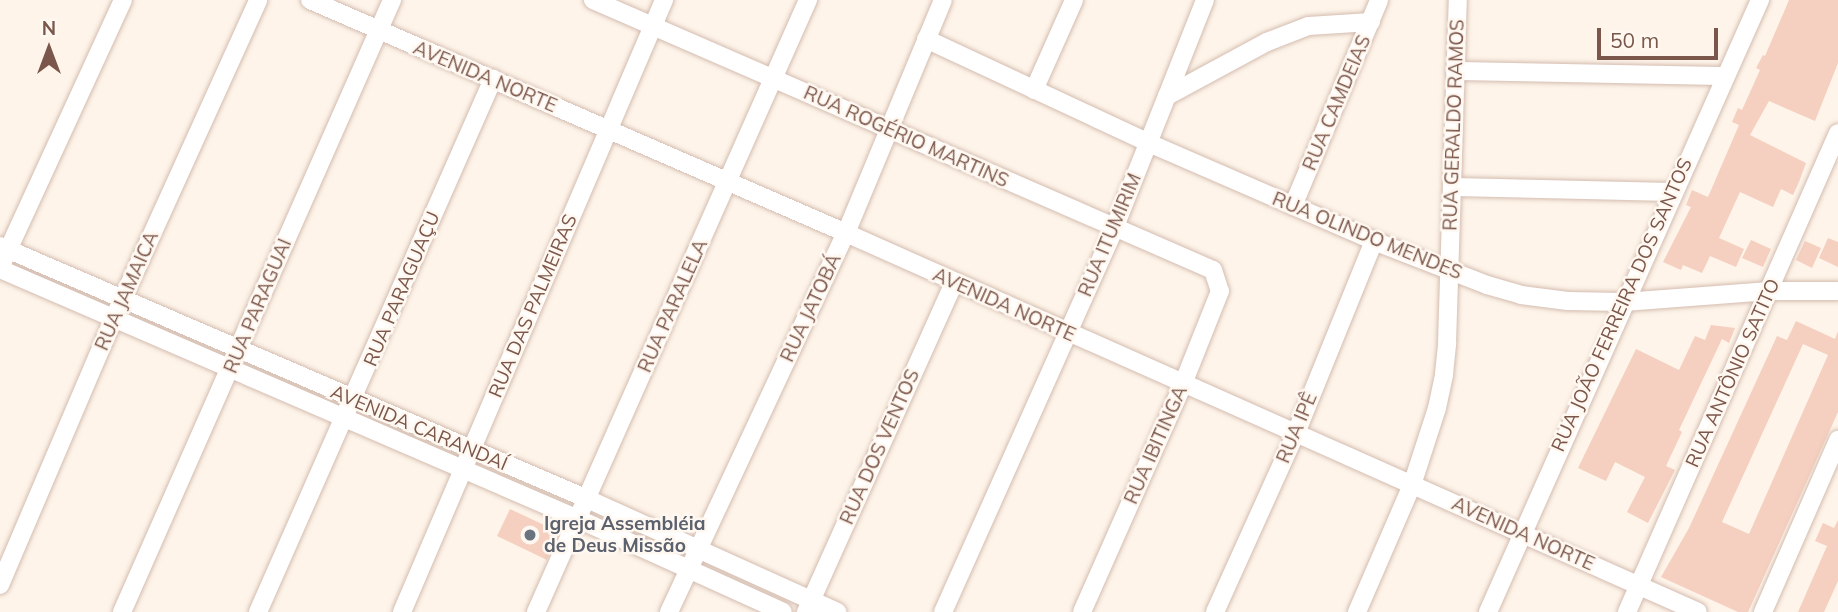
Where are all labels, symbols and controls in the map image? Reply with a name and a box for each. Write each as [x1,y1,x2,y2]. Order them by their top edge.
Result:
north arrow [14,14,84,84]
scale bar [1600,14,1721,58]
text: N [42,16,56,40]
street label: RUA GERALDO RAMOS [1439,19,1469,231]
text: 50 m [1610,27,1659,53]
street label: RUA CAMDEIAS [1298,32,1376,174]
street label: AVENIDA NORTE [410,36,560,118]
street label: RUA ROGÉRIO MARTINS [800,81,1012,193]
street label: RUA JOÃO FERREIRA DOS SANTOS [1547,155,1697,455]
street label: RUA ITUMIRIM [1074,170,1146,300]
street label: RUA OLINDO MENDES [1269,188,1465,284]
street label: RUA PARAGUAÇU [359,208,445,370]
street label: RUA DAS PALMEIRAS [484,211,582,401]
street label: RUA JAMAICA [91,228,163,354]
street label: RUA PARAGUAI [219,235,297,377]
street label: RUA PARALELA [633,236,713,376]
street label: RUA JATOBÁ [776,250,846,366]
street label: AVENIDA NORTE [929,263,1079,347]
street label: RUA ANTÔNIO SATITO [1681,275,1785,471]
street label: RUA DOS VENTOS [836,366,924,528]
street label: AVENIDA CARANDAÍ [327,380,511,476]
street label: RUA IBITINGA [1120,382,1192,508]
street label: RUA IPÊ [1272,389,1322,467]
street label: AVENIDA NORTE [1448,492,1598,576]
place label: Igreja Assembléia de Deus Missão [544,513,705,557]
marker: Igreja Assembléia de Deus Missão [522,527,538,543]

